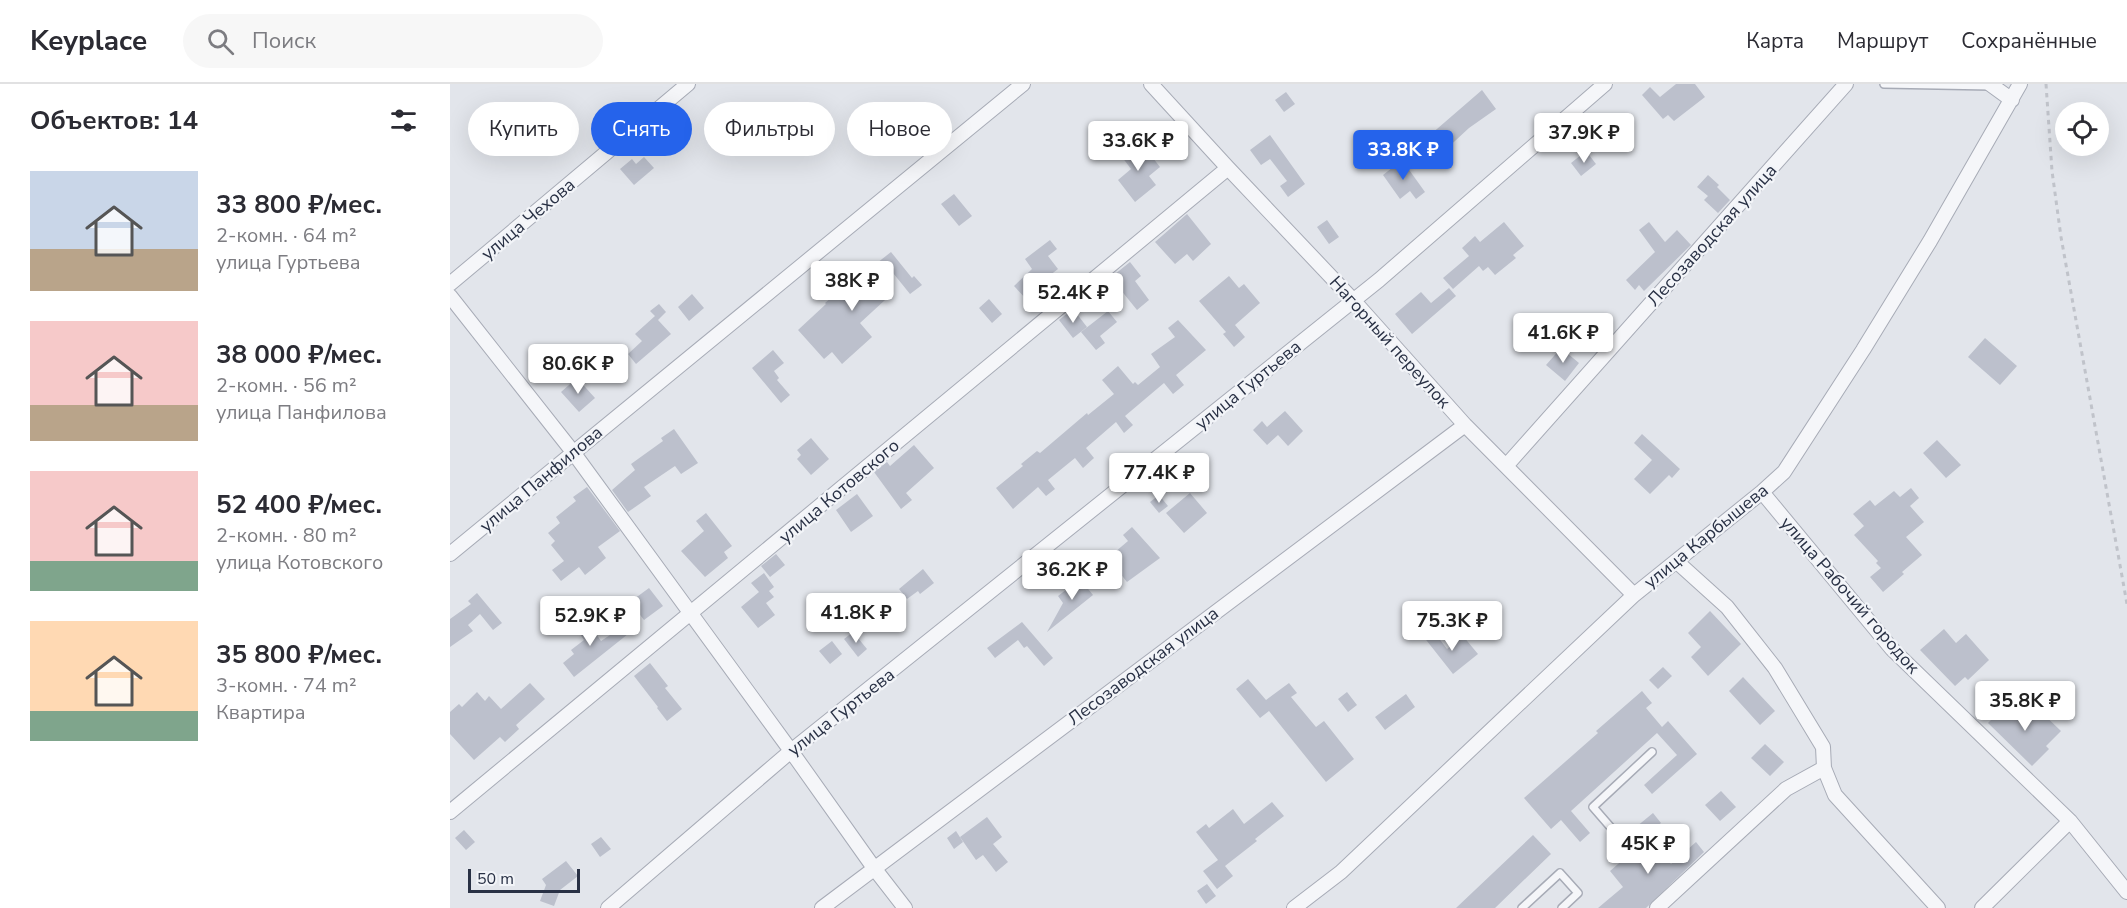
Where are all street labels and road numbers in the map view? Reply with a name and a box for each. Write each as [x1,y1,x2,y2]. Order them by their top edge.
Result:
street label: Лесозаводская улица [1642,159,1782,311]
street label: улица Чехова [476,173,580,265]
street label: Нагорный переулок [1324,271,1456,414]
street label: улица Гуртьева [1190,335,1306,435]
street label: улица Панфилова [474,420,608,538]
street label: улица Котовского [774,433,904,549]
street label: улица Карбышева [1639,478,1773,594]
street label: улица Рабочий городок [1775,511,1925,679]
street label: Лесозаводская улица [1063,601,1223,731]
street label: улица Гуртьева [782,663,900,761]

